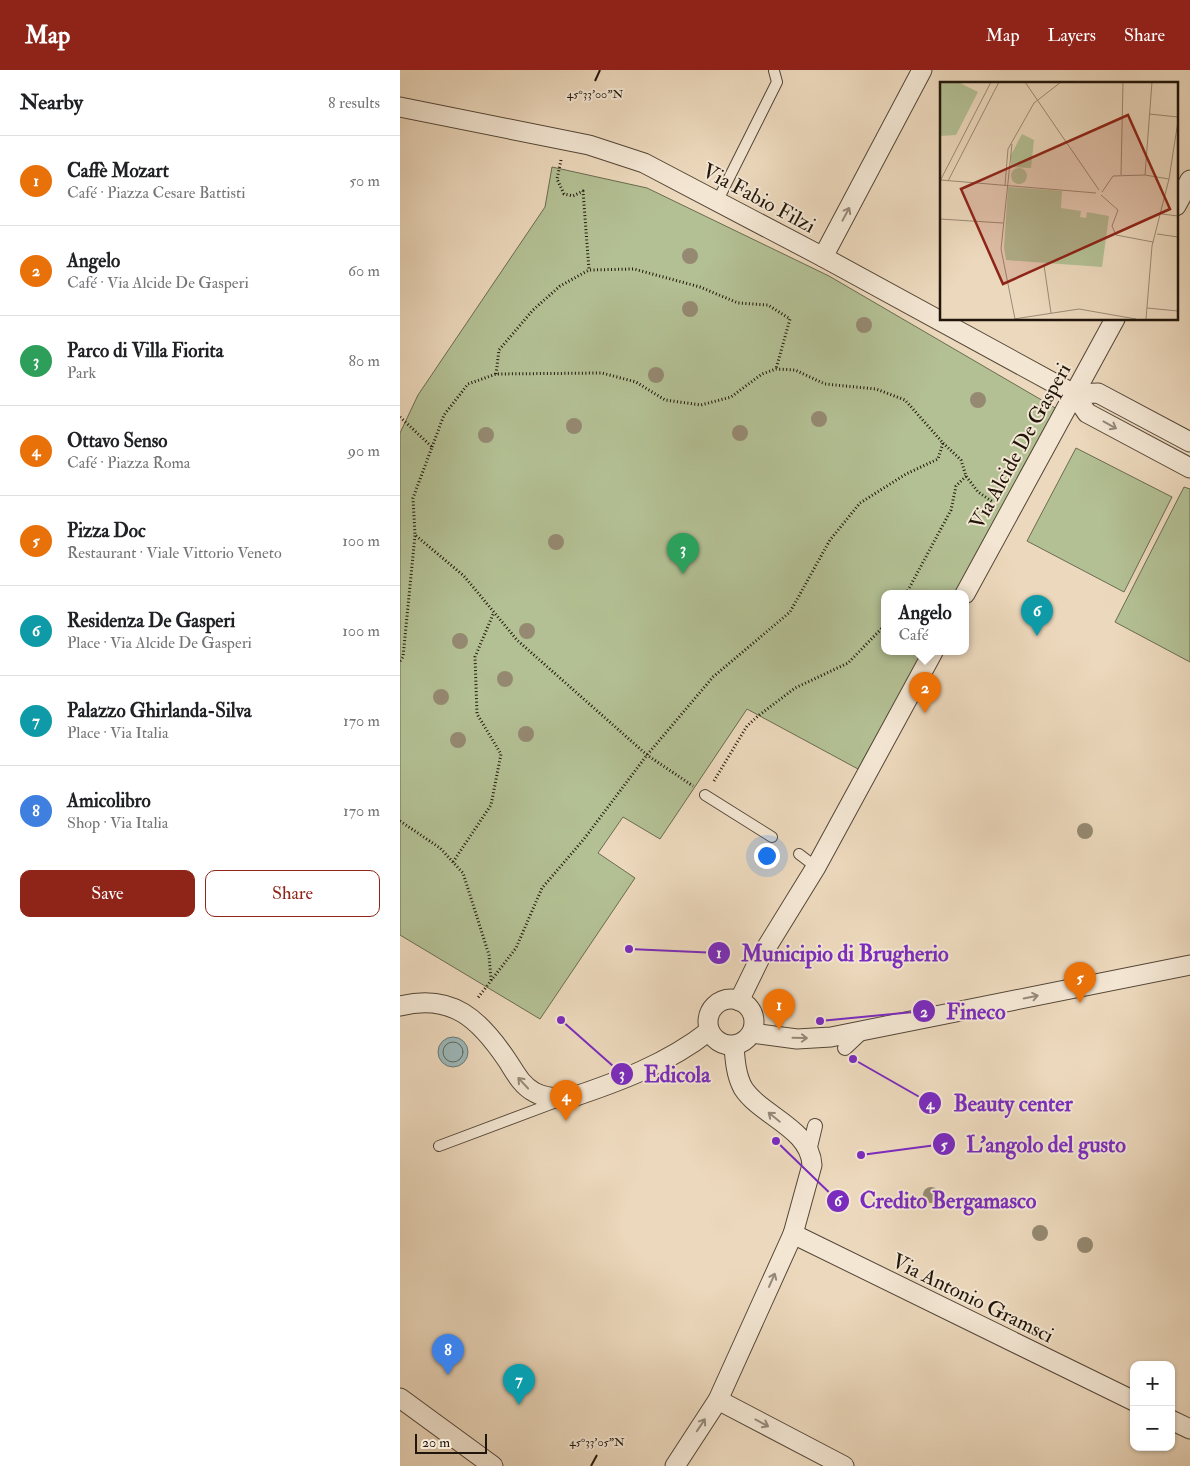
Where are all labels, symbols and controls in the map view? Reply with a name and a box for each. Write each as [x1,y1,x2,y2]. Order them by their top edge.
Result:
text: Map [25,20,70,51]
text: Map [986,24,1020,47]
text: Layers [1048,24,1096,47]
text: Share [1124,24,1165,47]
inset map [940,82,1178,320]
text: 45°33'00"N [567,87,624,102]
text: Nearby [20,89,83,116]
text: 8 results [328,93,380,113]
street label: Via Fabio Filzi [697,157,820,240]
text: Caffè Mozart [67,159,169,183]
text: 1 [33,171,39,191]
text: 50 m [349,171,380,191]
text: Café · Piazza Cesare Battisti [67,183,246,203]
one-way arrow [841,206,851,221]
text: Angelo [67,249,120,273]
text: 2 [32,261,40,281]
text: 60 m [348,261,380,281]
text: Café · Via Alcide De Gasperi [67,273,249,293]
text: Parco di Villa Fiorita [67,339,223,363]
text: 3 [33,351,39,371]
text: 80 m [349,351,380,371]
street label: Via Alcide De Gasperi [964,358,1078,534]
text: Park [67,363,96,383]
one-way arrow [1102,421,1117,430]
text: Ottavo Senso [67,429,167,453]
text: 4 [32,441,40,461]
text: 90 m [348,441,380,461]
text: Café · Piazza Roma [67,453,190,473]
text: Pizza Doc [67,519,146,543]
text: 5 [32,531,40,551]
text: 100 m [342,531,380,551]
pin: 3 [667,533,699,574]
text: Restaurant · Viale Vittorio Veneto [67,543,282,563]
popup [881,590,969,655]
pin: 6 [1021,595,1053,636]
text: Angelo [898,601,952,625]
text: Residenza De Gasperi [67,609,235,633]
text: 6 [32,621,40,641]
text: 100 m [342,621,380,641]
text: Café [898,625,928,645]
text: Place · Via Alcide De Gasperi [67,633,252,653]
pin: 2 [909,672,941,713]
text: Palazzo Ghirlanda-Silva [67,699,252,723]
text: 7 [32,711,40,731]
text: 170 m [343,711,380,731]
text: Place · Via Italia [67,723,168,743]
text: Amicolibro [67,789,151,813]
text: 8 [32,801,40,821]
text: 170 m [343,801,380,821]
text: Shop · Via Italia [67,813,168,833]
your location [754,843,780,869]
button: Save [20,870,195,917]
button: Share [205,870,380,917]
callout: Municipio di Brugherio [707,934,959,971]
text: Municipio di Brugherio [740,940,949,969]
text: 1 [716,944,722,963]
pin: 5 [1064,962,1096,1003]
pin: 1 [763,989,795,1030]
one-way arrow [1023,991,1039,1001]
callout: Fineco [911,993,1016,1030]
text: Fineco [946,998,1006,1026]
text: 2 [920,1003,928,1022]
one-way arrow [792,1034,808,1043]
callout: Edicola [609,1056,720,1093]
text: Edicola [644,1061,711,1089]
text: 3 [619,1065,625,1084]
one-way arrow [517,1076,529,1089]
pin: 4 [550,1080,582,1121]
callout: Beauty center [918,1085,1082,1122]
text: Beauty center [953,1090,1073,1119]
text: 4 [925,1095,935,1114]
one-way arrow [768,1111,781,1122]
callout: L'angolo del gusto [931,1126,1136,1163]
text: L'angolo del gusto [966,1131,1126,1160]
text: 5 [941,1136,948,1155]
callout: Credito Bergamasco [825,1182,1047,1219]
text: Credito Bergamasco [860,1187,1037,1216]
text: 6 [834,1192,843,1211]
street label: Via Antonio Gramsci [887,1248,1059,1350]
one-way arrow [768,1273,778,1288]
pin: 8 [432,1334,464,1375]
map controls [1130,1361,1175,1451]
button: + [1130,1361,1175,1406]
pin: 7 [503,1364,535,1405]
button: − [1130,1406,1175,1451]
one-way arrow [754,1418,769,1428]
one-way arrow [697,1419,707,1433]
scale bar [415,1431,488,1454]
text: 20 m [422,1434,450,1451]
text: 45°33'05"N [569,1435,625,1450]

